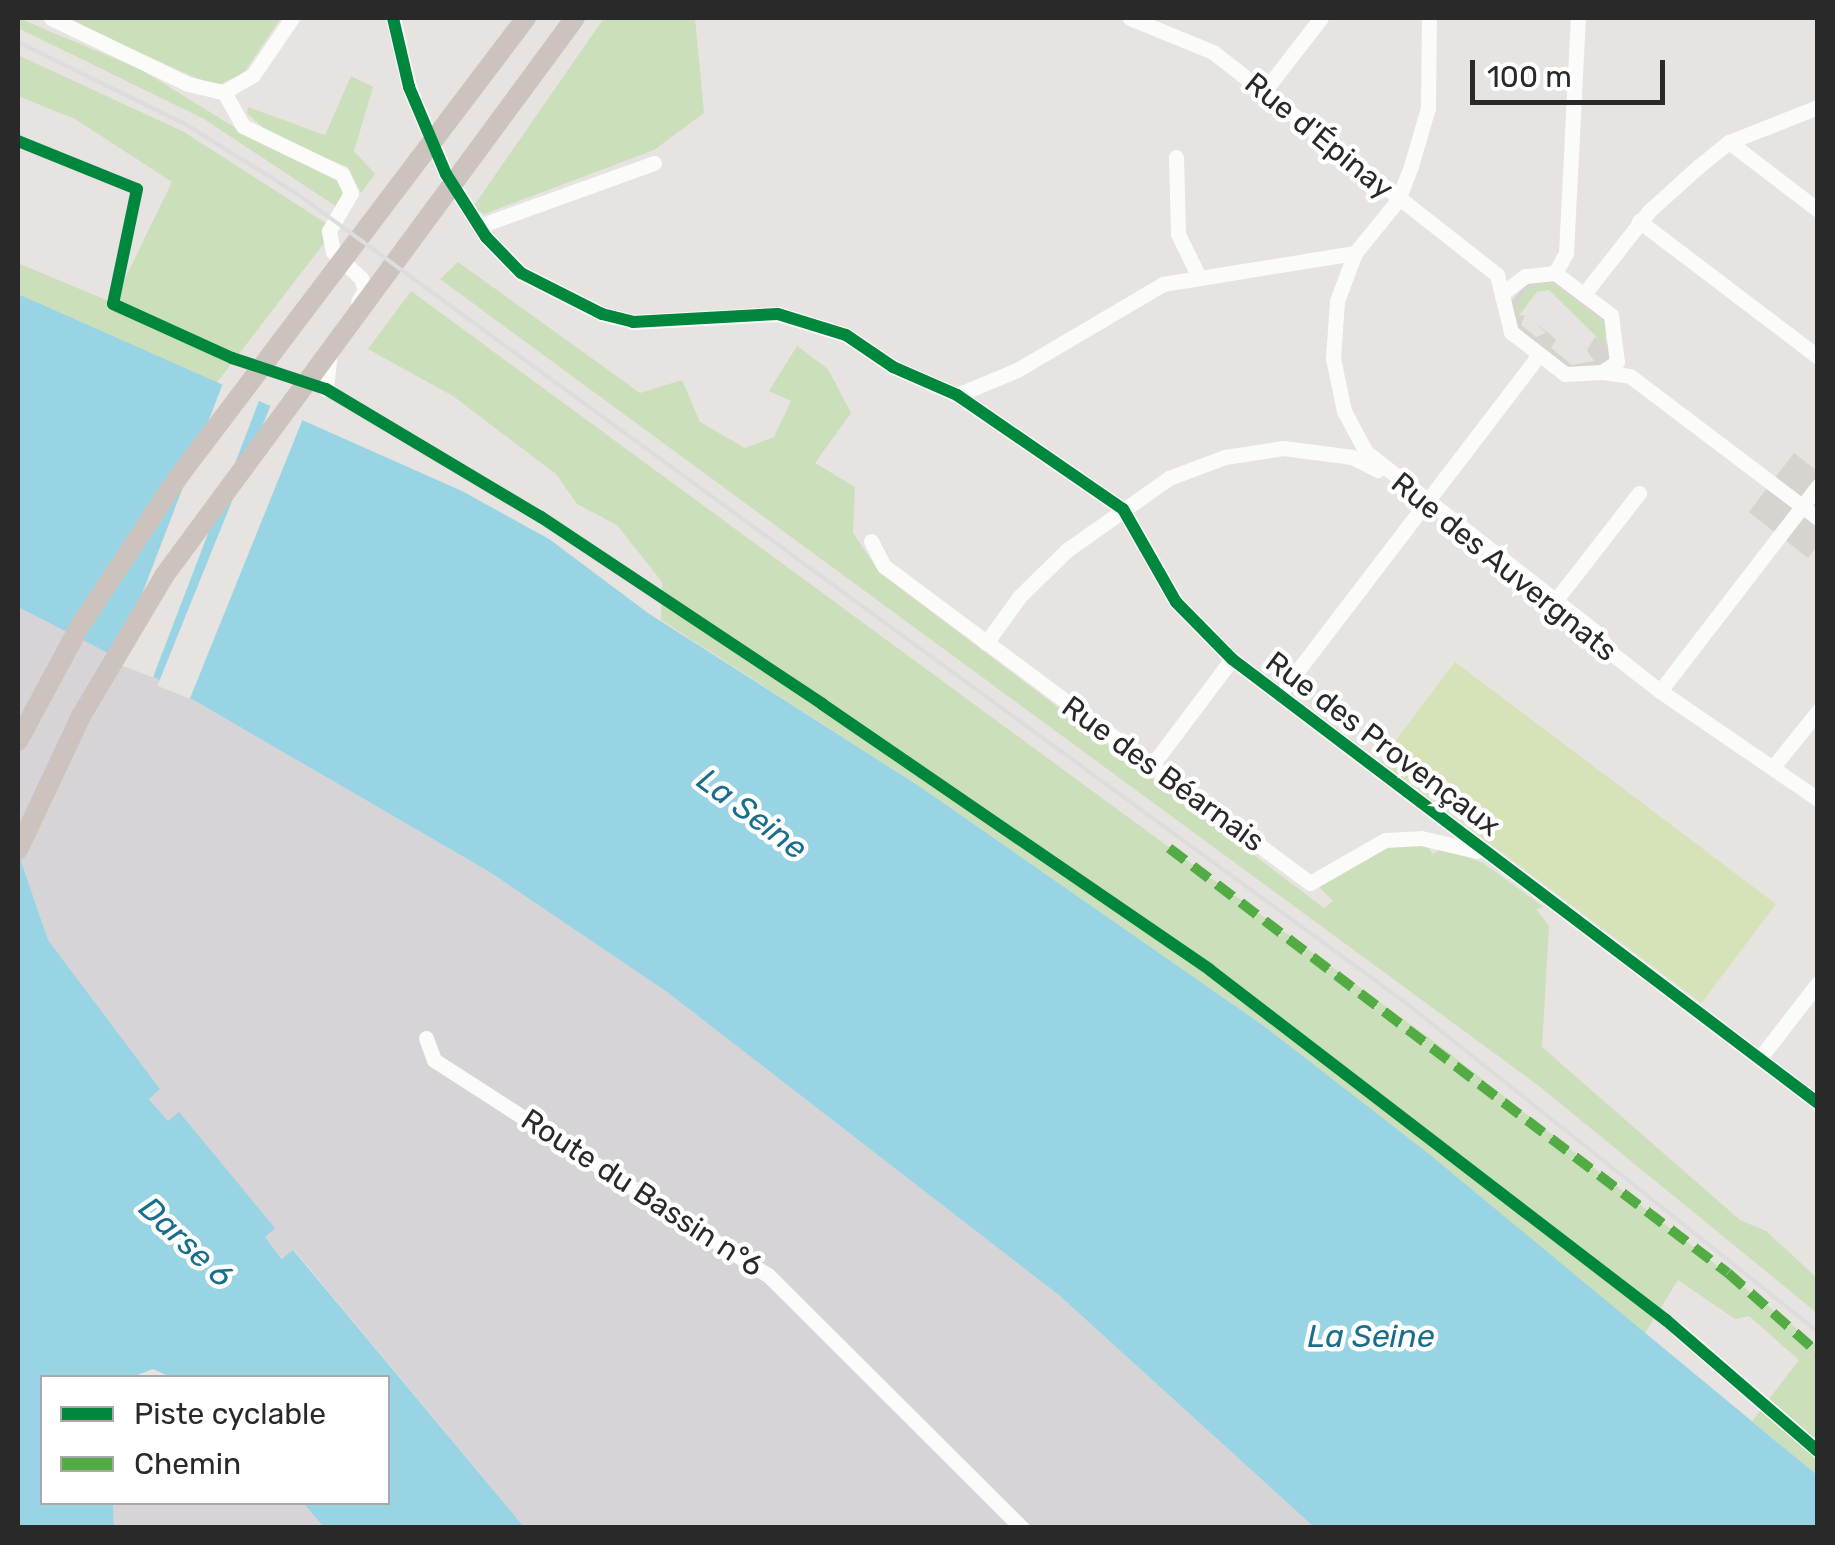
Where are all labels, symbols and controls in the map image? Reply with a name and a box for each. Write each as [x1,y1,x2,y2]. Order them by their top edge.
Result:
scale bar [1475,40,1670,102]
text: 100 m [1487,59,1572,95]
street label: Rue d'Épinay [1238,65,1400,207]
street label: Rue des Auvergnats [1384,465,1624,669]
street label: Rue des Provençaux [1259,644,1507,844]
street label: Rue des Béarnais [1055,689,1271,859]
water label: La Seine [690,760,814,868]
street label: Route du Bassin n°6 [514,1101,770,1285]
water label: Darse 6 [131,1189,241,1295]
water label: La Seine [1307,1317,1435,1355]
legend [40,1375,390,1505]
text: Piste cyclable [134,1396,326,1432]
text: Chemin [134,1446,241,1482]

